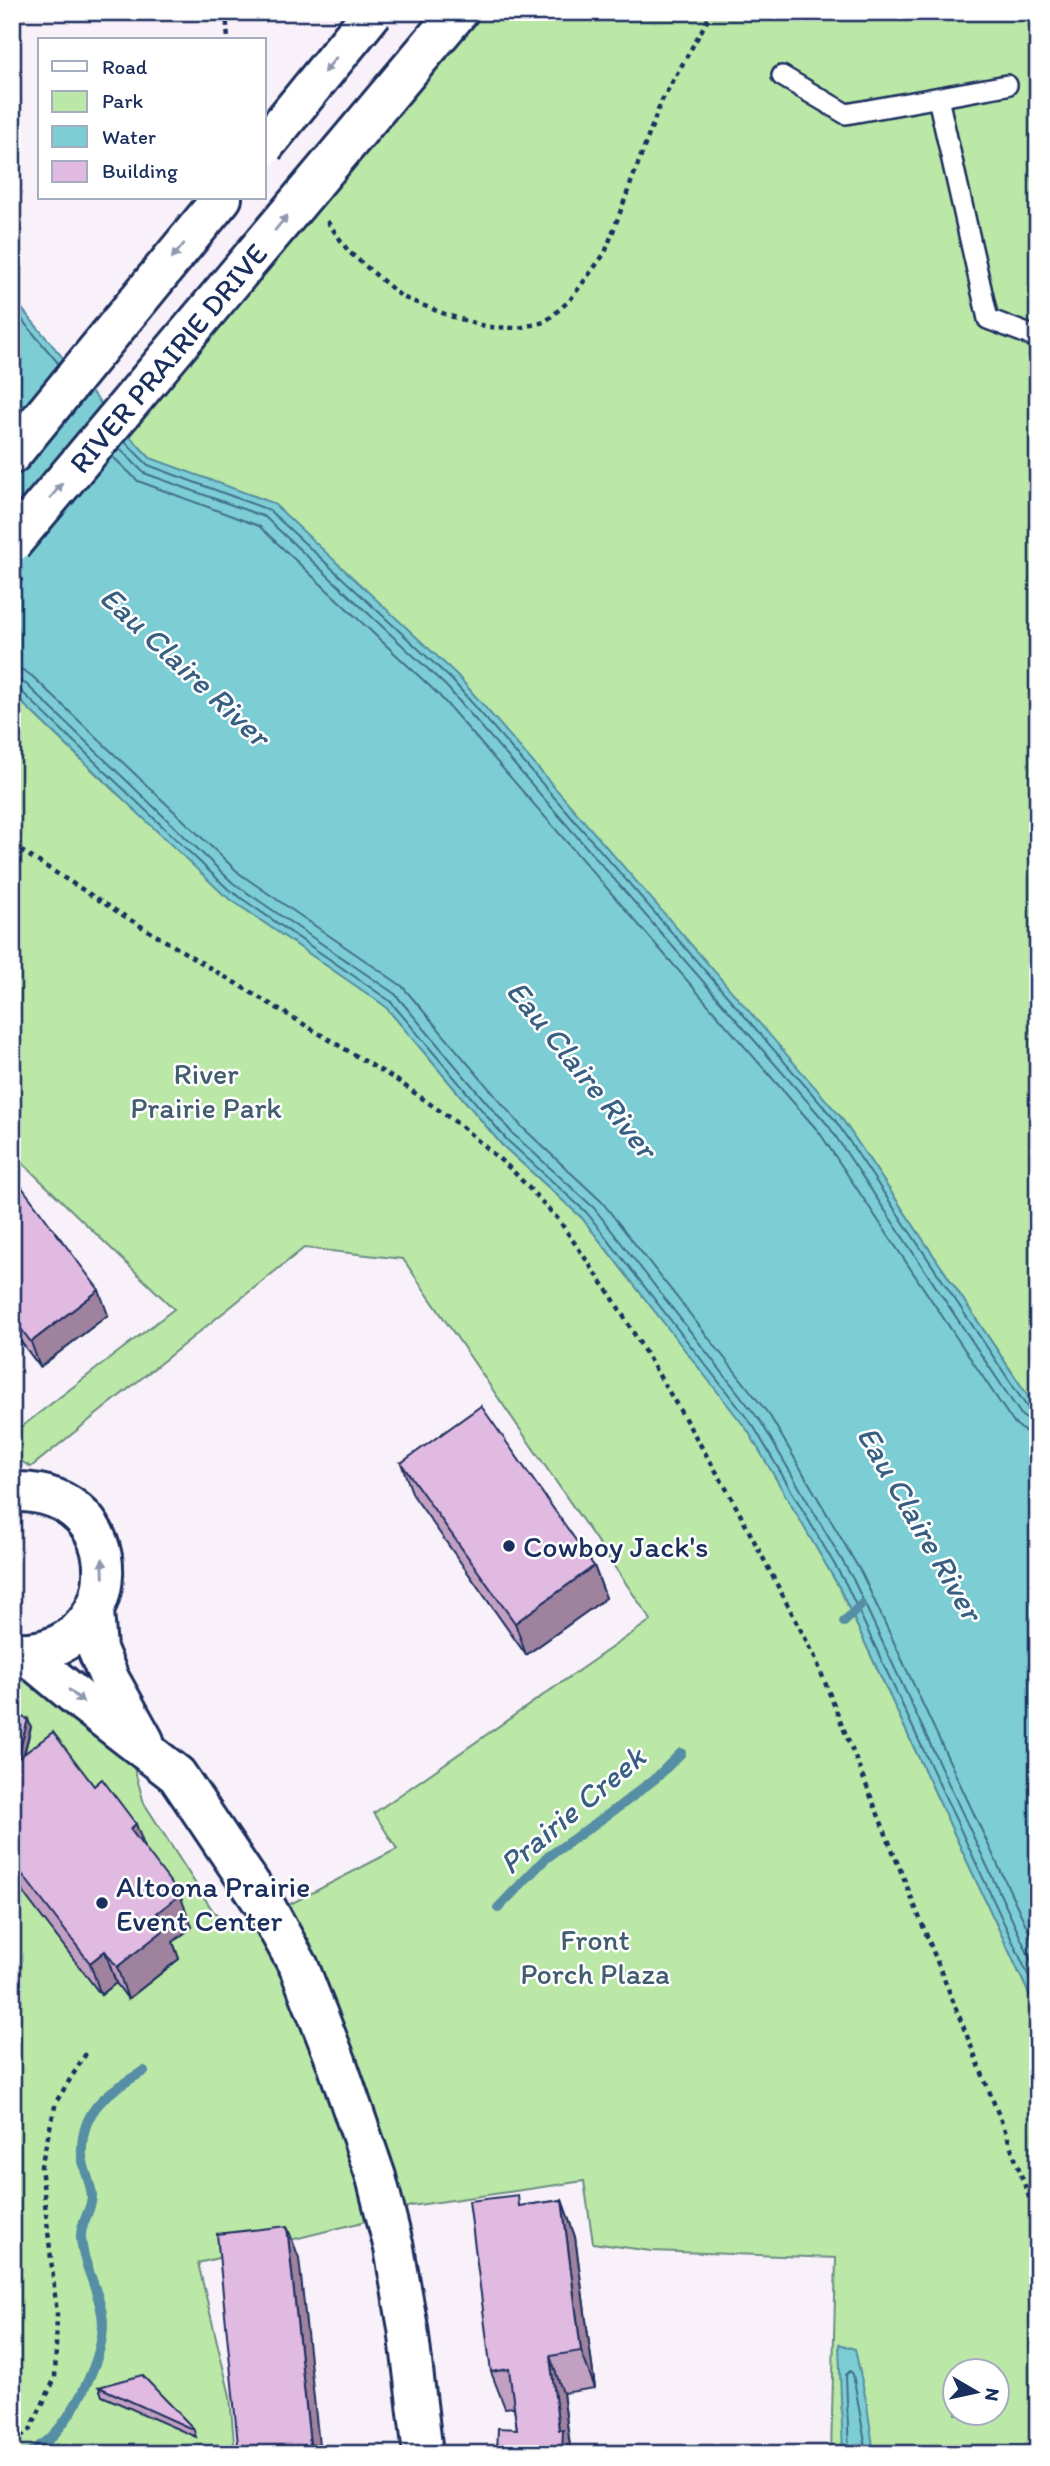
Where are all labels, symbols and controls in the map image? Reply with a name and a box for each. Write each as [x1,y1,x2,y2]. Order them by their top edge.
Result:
legend [38,38,266,200]
text: Road [102,54,148,79]
one-way arrow [323,57,338,74]
text: Park [102,88,144,113]
text: Water [102,124,156,149]
text: Building [102,158,178,183]
one-way arrow [273,214,288,231]
street label: RIVER PRAIRIE DRIVE [61,235,275,481]
one-way arrow [171,241,186,259]
one-way arrow [48,482,63,499]
water label: Eau Claire River [92,578,280,757]
water label: Eau Claire River [499,972,667,1168]
park label: River Prairie Park [130,1055,282,1126]
water label: Eau Claire River [849,1419,993,1630]
place label: Cowboy Jack's [523,1528,709,1565]
marker: Cowboy Jack's [501,1538,517,1554]
one-way arrow [97,1557,108,1579]
one-way arrow [68,1688,85,1703]
water label: Prairie Creek [491,1737,654,1882]
place label: Altoona Prairie Event Center [116,1868,310,1939]
marker: Altoona Prairie Event Center [94,1895,110,1911]
park label: Front Porch Plaza [520,1921,670,1992]
north arrow [942,2358,1012,2428]
text: N [980,2386,1005,2403]

